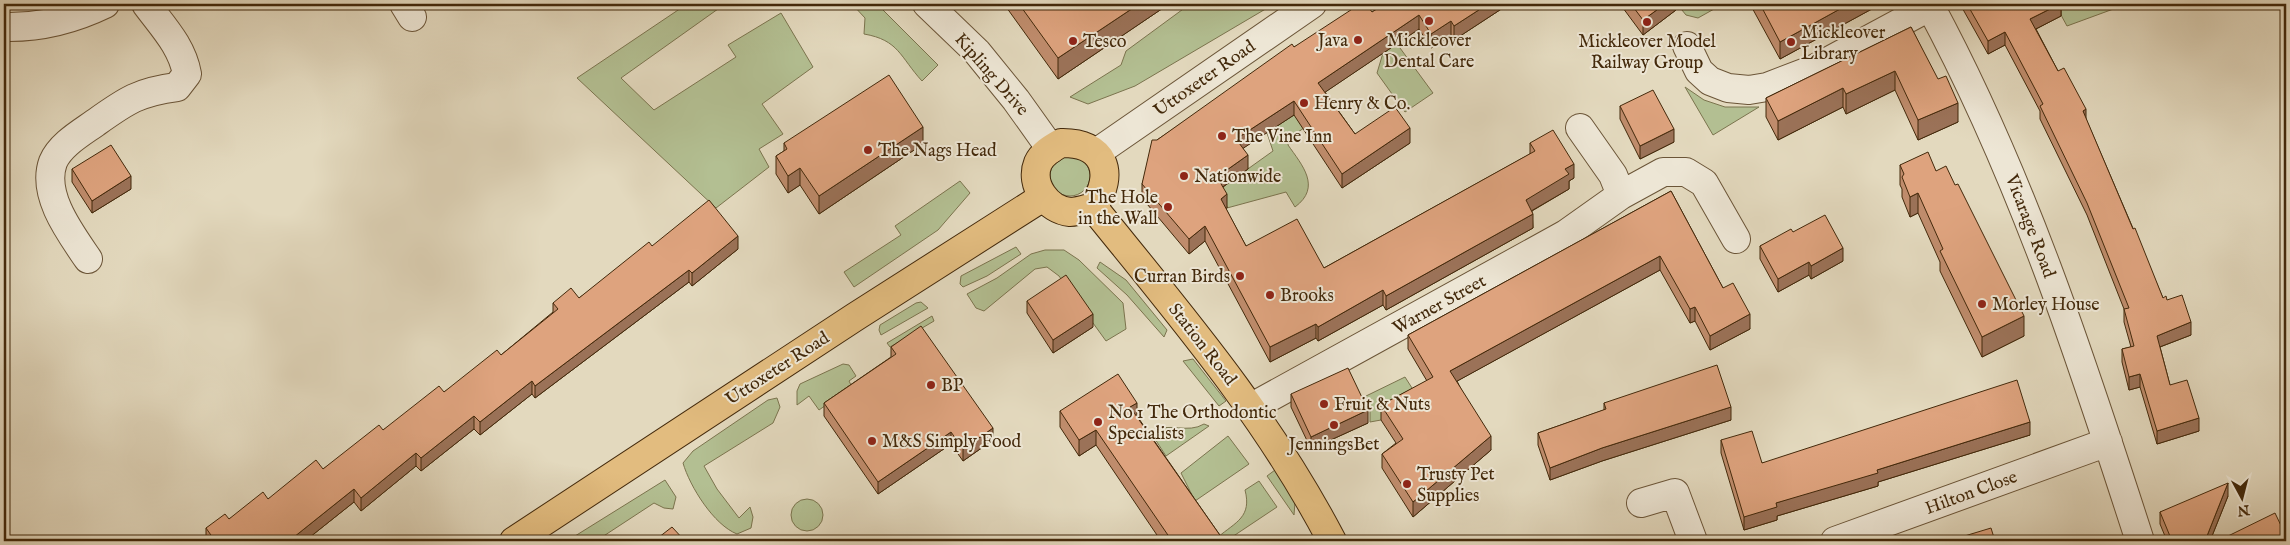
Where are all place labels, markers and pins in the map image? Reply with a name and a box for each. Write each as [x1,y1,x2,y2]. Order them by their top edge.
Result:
marker: Mickleover Dental Care [1423,15,1435,27]
marker: Mickleover Model Railway Group [1641,16,1653,28]
place label: Mickleover Library [1801,22,1886,66]
place label: Java [1316,30,1348,53]
place label: Mickleover Dental Care [1384,30,1474,74]
place label: Tesco [1083,31,1127,54]
place label: Mickleover Model Railway Group [1578,31,1716,75]
marker: Java [1352,34,1364,46]
marker: Tesco [1067,35,1079,47]
marker: Mickleover Library [1785,36,1797,48]
place label: Henry & Co. [1314,93,1410,116]
marker: Henry & Co. [1298,97,1310,109]
place label: The Vine Inn [1232,126,1333,149]
marker: The Vine Inn [1216,130,1228,142]
place label: The Nags Head [878,140,997,163]
marker: The Nags Head [862,144,874,156]
place label: Nationwide [1194,166,1281,189]
marker: Nationwide [1178,170,1190,182]
place label: The Hole in the Wall [1078,187,1158,231]
marker: The Hole in the Wall [1162,201,1174,213]
place label: Curran Birds [1134,266,1230,289]
marker: Curran Birds [1234,270,1246,282]
place label: Brooks [1280,285,1334,308]
marker: Brooks [1264,289,1276,301]
place label: Morley House [1992,294,2100,317]
marker: Morley House [1976,298,1988,310]
place label: BP [941,375,963,398]
marker: BP [925,379,937,391]
place label: Fruit & Nuts [1334,394,1430,417]
marker: Fruit & Nuts [1318,398,1330,410]
place label: No 1 The Orthodontic Specialists [1108,402,1277,446]
marker: No 1 The Orthodontic Specialists [1092,416,1104,428]
marker: JenningsBet [1328,419,1340,431]
place label: M&S Simply Food [882,431,1021,454]
place label: JenningsBet [1286,434,1380,457]
marker: M&S Simply Food [866,435,878,447]
place label: Trusty Pet Supplies [1417,464,1495,508]
marker: Trusty Pet Supplies [1401,478,1413,490]

